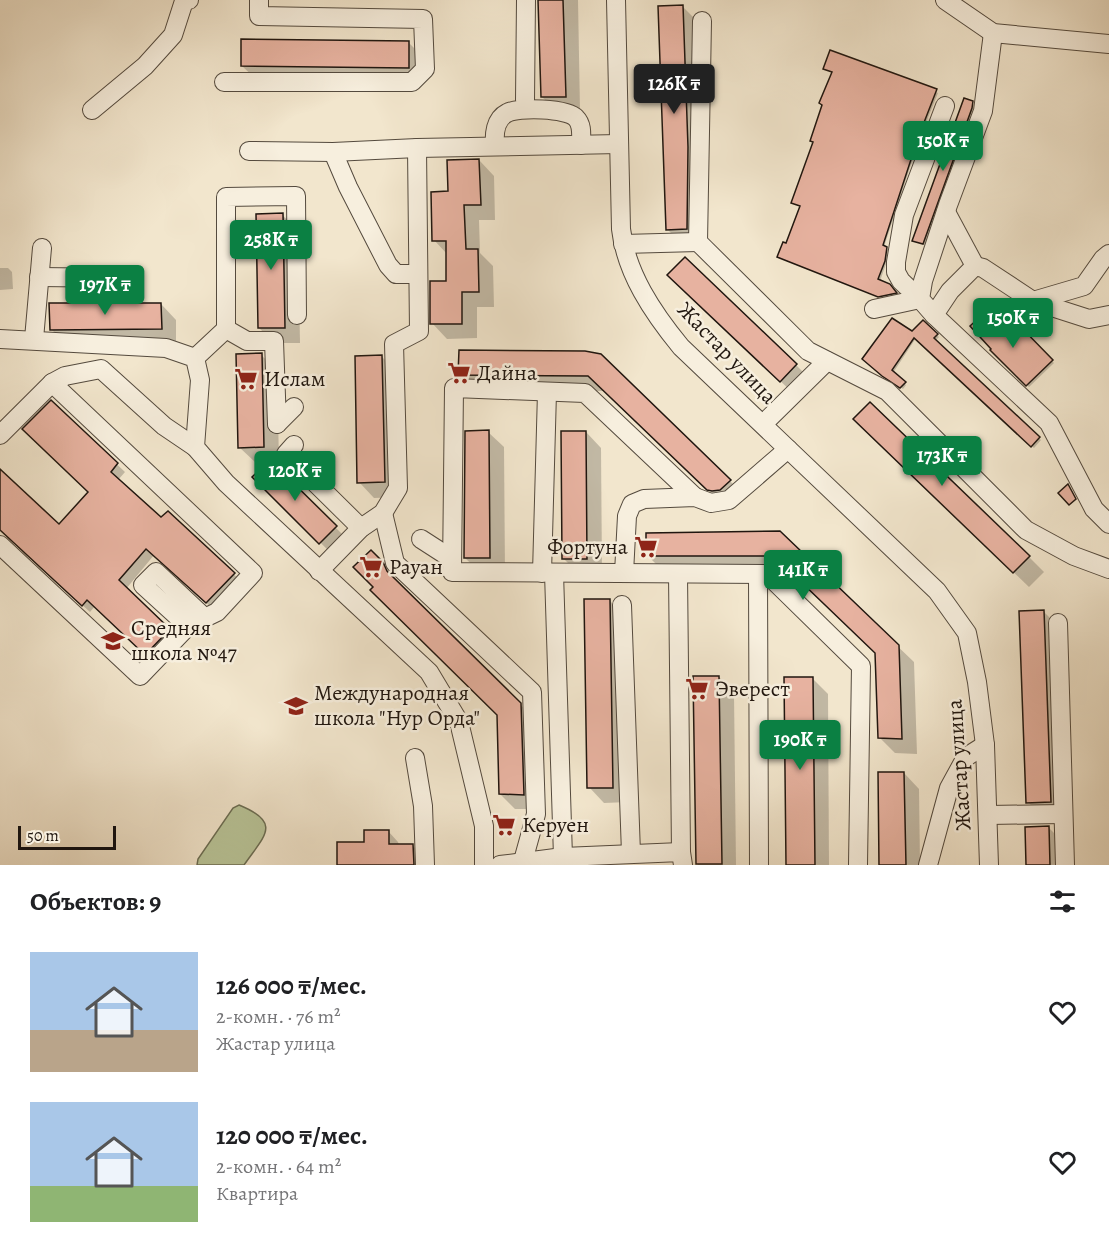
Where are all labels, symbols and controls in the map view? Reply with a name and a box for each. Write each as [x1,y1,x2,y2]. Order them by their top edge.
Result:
pin: 126K ₸ [625,64,723,115]
text: 126K ₸ [648,70,700,97]
pin: 150K ₸ [894,121,992,172]
text: 150K ₸ [917,127,969,154]
pin: 258K ₸ [222,220,320,271]
text: 258K ₸ [244,226,298,253]
pin: 197K ₸ [56,265,154,316]
text: 197K ₸ [79,271,131,298]
street label: Жастар улица [671,295,784,411]
pin: 150K ₸ [964,298,1062,349]
text: 150K ₸ [987,304,1039,331]
place label: Дайна [477,358,538,388]
supermarket icon: Дайна [446,360,472,386]
place label: Ислам [264,364,325,394]
supermarket icon: Ислам [233,366,259,392]
pin: 173K ₸ [893,436,991,487]
text: 173K ₸ [917,442,967,469]
pin: 120K ₸ [246,451,344,502]
text: 120K ₸ [268,457,322,484]
place label: Фортуна [547,532,629,562]
supermarket icon: Фортуна [633,534,659,560]
pin: 141K ₸ [754,550,852,601]
place label: Рауан [389,552,443,582]
supermarket icon: Рауан [358,554,384,580]
text: 141K ₸ [778,556,828,583]
place label: Средняя школа №47 [131,613,237,668]
school or university icon: Средняя школа №47 [100,628,126,654]
place label: Эверест [715,674,790,704]
supermarket icon: Эверест [684,676,710,702]
place label: Международная школа "Нур Орда" [314,678,480,733]
school or university icon: Международная школа "Нур Орда" [283,693,309,719]
street label: Жастар улица [939,697,979,832]
pin: 190K ₸ [751,720,849,771]
text: 190K ₸ [774,726,826,753]
place label: Керуен [522,810,589,840]
supermarket icon: Керуен [491,812,517,838]
scale bar [18,823,116,850]
text: 50 m [27,825,59,847]
text: Объектов: 9 [30,884,161,919]
icon: filters [1046,885,1079,918]
text: 126 000 ₸/мес. [216,968,367,1003]
icon: home [78,976,150,1048]
icon: heart [1046,996,1079,1029]
text: 2-комн. · 76 m² [216,1003,341,1030]
text: Жастар улица [216,1030,336,1057]
text: 120 000 ₸/мес. [216,1118,368,1153]
icon: home [78,1126,150,1198]
icon: heart [1046,1146,1079,1179]
text: 2-комн. · 64 m² [216,1153,341,1180]
text: Квартира [216,1180,298,1207]

